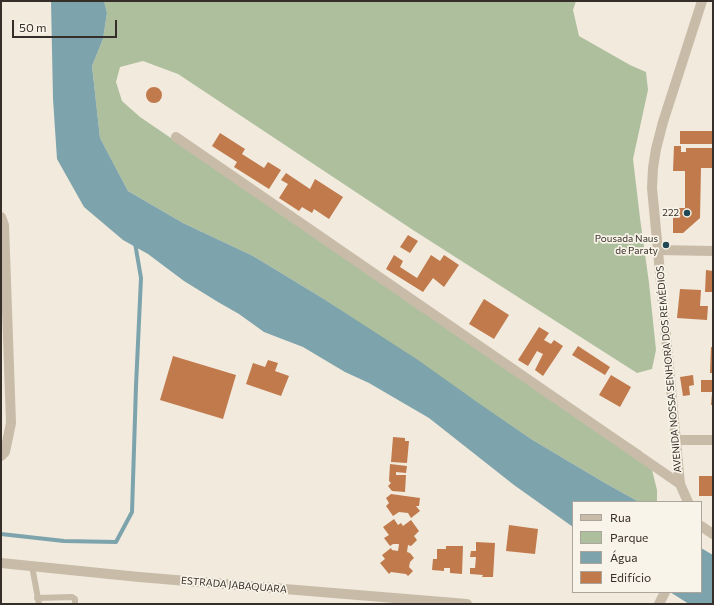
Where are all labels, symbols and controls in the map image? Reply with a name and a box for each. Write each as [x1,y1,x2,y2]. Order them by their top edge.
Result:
scale bar [14,12,119,38]
text: 50 m [19,20,47,34]
place label: 222 [662,207,679,219]
marker: 222 [682,208,692,218]
place label: Pousada Naus de Paraty [595,233,658,256]
marker: Pousada Naus de Paraty [661,240,671,250]
street label: AVENIDA NOSSA SENHORA DOS REMÉDIOS [654,265,684,473]
legend [572,501,702,593]
text: Rua [610,510,631,524]
text: Parque [610,530,648,544]
text: Água [610,550,638,564]
text: Edifício [610,570,651,584]
street label: ESTRADA JABAQUARA [181,574,287,596]

